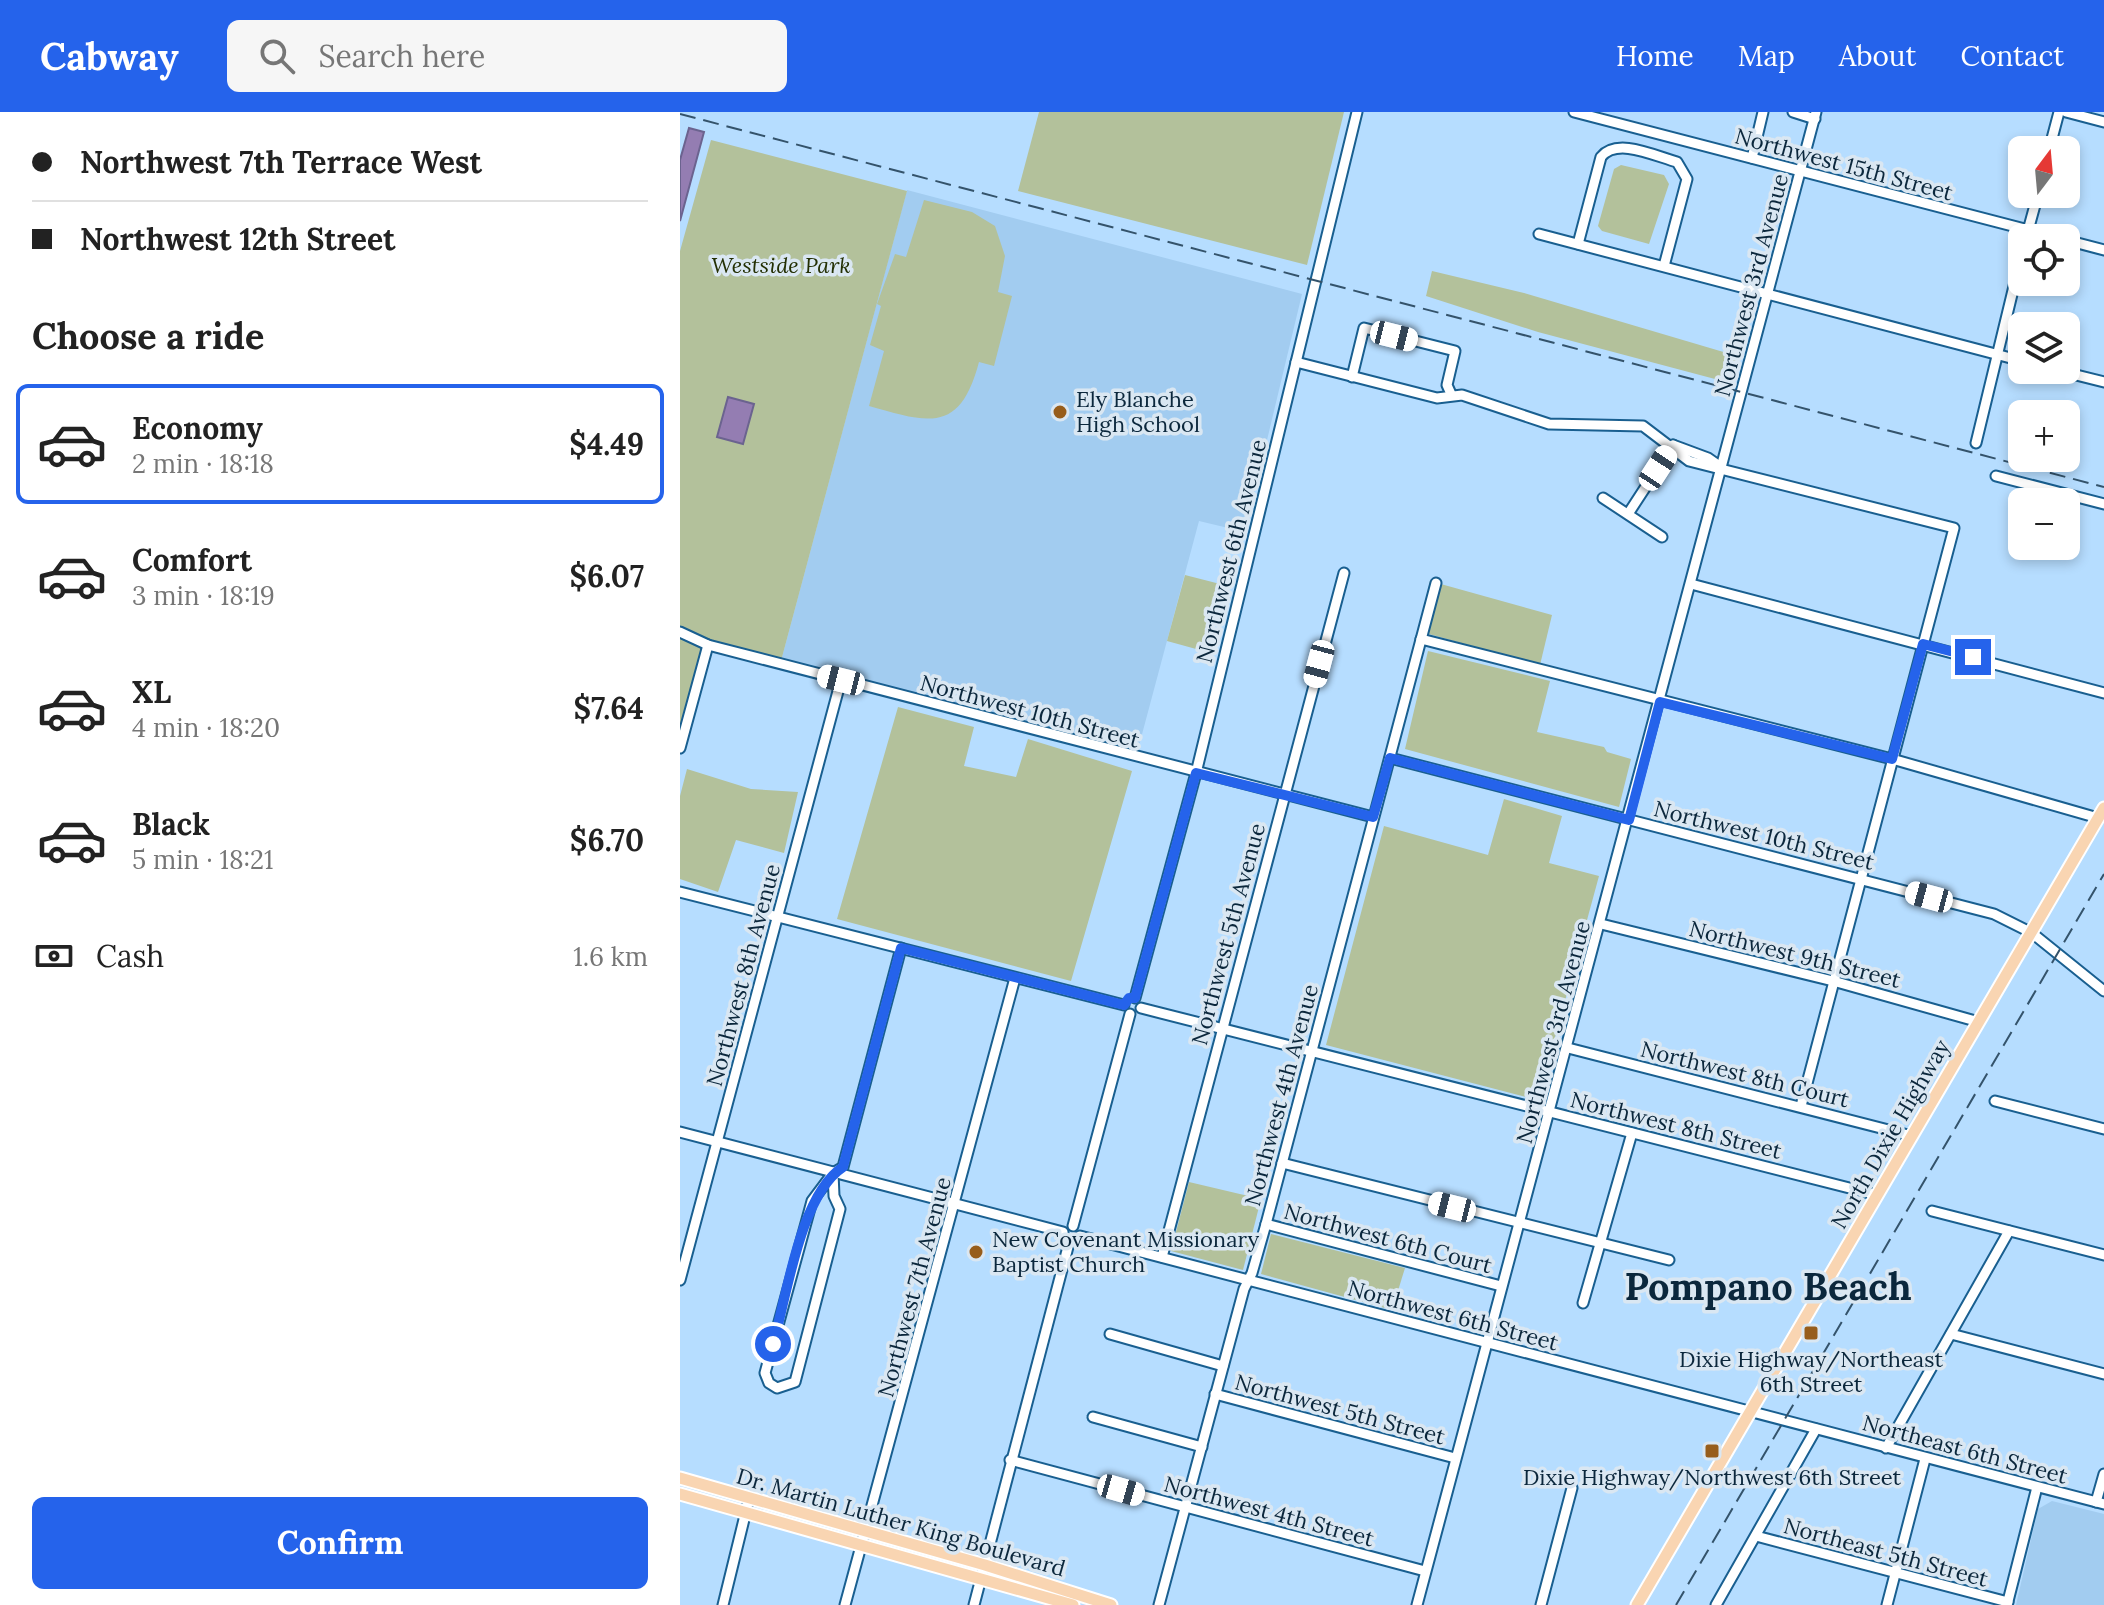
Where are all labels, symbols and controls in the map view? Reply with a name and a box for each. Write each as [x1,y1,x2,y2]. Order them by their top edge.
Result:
search box [227,20,787,92]
text: Cabway [40,32,179,80]
icon: search [255,34,299,78]
text: Search here [319,37,485,75]
text: Home [1616,38,1694,74]
text: Map [1738,38,1795,74]
text: About [1839,38,1916,74]
text: Contact [1960,38,2064,74]
street label: Northwest 15th Street [1732,121,1956,207]
north arrow [2008,136,2080,208]
map controls [2008,136,2080,560]
text: Northwest 7th Terrace West [80,143,482,181]
street label: Northwest 3rd Avenue [1708,170,1794,400]
text: Northwest 12th Street [80,220,395,258]
button: locate [2008,224,2080,296]
park label: Westside Park [711,251,851,279]
button: layers [2008,312,2080,384]
text: Choose a ride [32,313,264,359]
car [1368,319,1420,353]
place label: Ely Blanche High School [1076,385,1200,438]
button: + [2008,400,2080,472]
marker: Ely Blanche High School [1051,403,1069,421]
icon: car [36,408,108,480]
text: Economy [132,409,263,447]
text: $4.49 [569,425,644,463]
street label: Northwest 6th Avenue [1190,436,1272,666]
car [1635,441,1681,495]
text: 2 min · 18:18 [132,447,274,480]
button: − [2008,488,2080,560]
icon: car [36,540,108,612]
text: Comfort [132,541,252,579]
text: $6.07 [569,557,644,595]
text: 3 min · 18:19 [132,579,275,612]
car [1301,638,1337,690]
route end [1955,639,1991,675]
car [815,663,867,697]
street label: Northwest 10th Street [917,668,1143,754]
icon: car [36,672,108,744]
text: XL [132,673,171,711]
text: $7.64 [574,689,644,727]
text: 4 min · 18:20 [132,711,280,744]
street label: Northwest 10th Street [1651,794,1877,876]
icon: car [36,804,108,876]
text: Black [132,805,210,843]
street label: Northwest 5th Avenue [1185,820,1271,1048]
text: $6.70 [570,821,644,859]
text: 5 min · 18:21 [132,843,274,876]
street label: Northwest 8th Avenue [700,861,786,1089]
car [1903,879,1955,915]
street label: Northwest 9th Street [1686,914,1904,994]
street label: Northwest 3rd Avenue [1510,917,1596,1147]
icon: cash [32,934,76,978]
text: Cash [96,937,164,975]
text: 1.6 km [573,940,648,973]
street label: Northwest 4th Avenue [1238,981,1324,1209]
street label: North Dixie Highway [1824,1034,1956,1234]
street label: Northwest 8th Court [1638,1035,1853,1114]
street label: Northwest 8th Street [1567,1085,1785,1165]
street label: Northwest 7th Avenue [871,1174,957,1400]
car [1426,1190,1478,1224]
street label: Northwest 6th Court [1281,1197,1496,1279]
place label: New Covenant Missionary Baptist Church [992,1225,1259,1278]
marker: New Covenant Missionary Baptist Church [967,1243,985,1261]
district label: Pompano Beach [1624,1262,1912,1310]
street label: Northwest 6th Street [1345,1273,1562,1357]
marker: Dixie Highway/Northeast 6th Street [1802,1324,1820,1342]
route start [755,1326,791,1362]
place label: Dixie Highway/Northeast 6th Street [1679,1345,1943,1398]
street label: Northwest 5th Street [1232,1367,1449,1451]
street label: Northeast 6th Street [1859,1408,2071,1490]
marker: Dixie Highway/Northwest 6th Street [1703,1442,1721,1460]
street label: Dr. Martin Luther King Boulevard [733,1462,1069,1582]
place label: Dixie Highway/Northwest 6th Street [1523,1463,1902,1491]
street label: Northwest 4th Street [1161,1469,1378,1553]
car [1095,1472,1147,1508]
button: Confirm [32,1497,648,1589]
street label: Northeast 5th Street [1781,1511,1992,1593]

